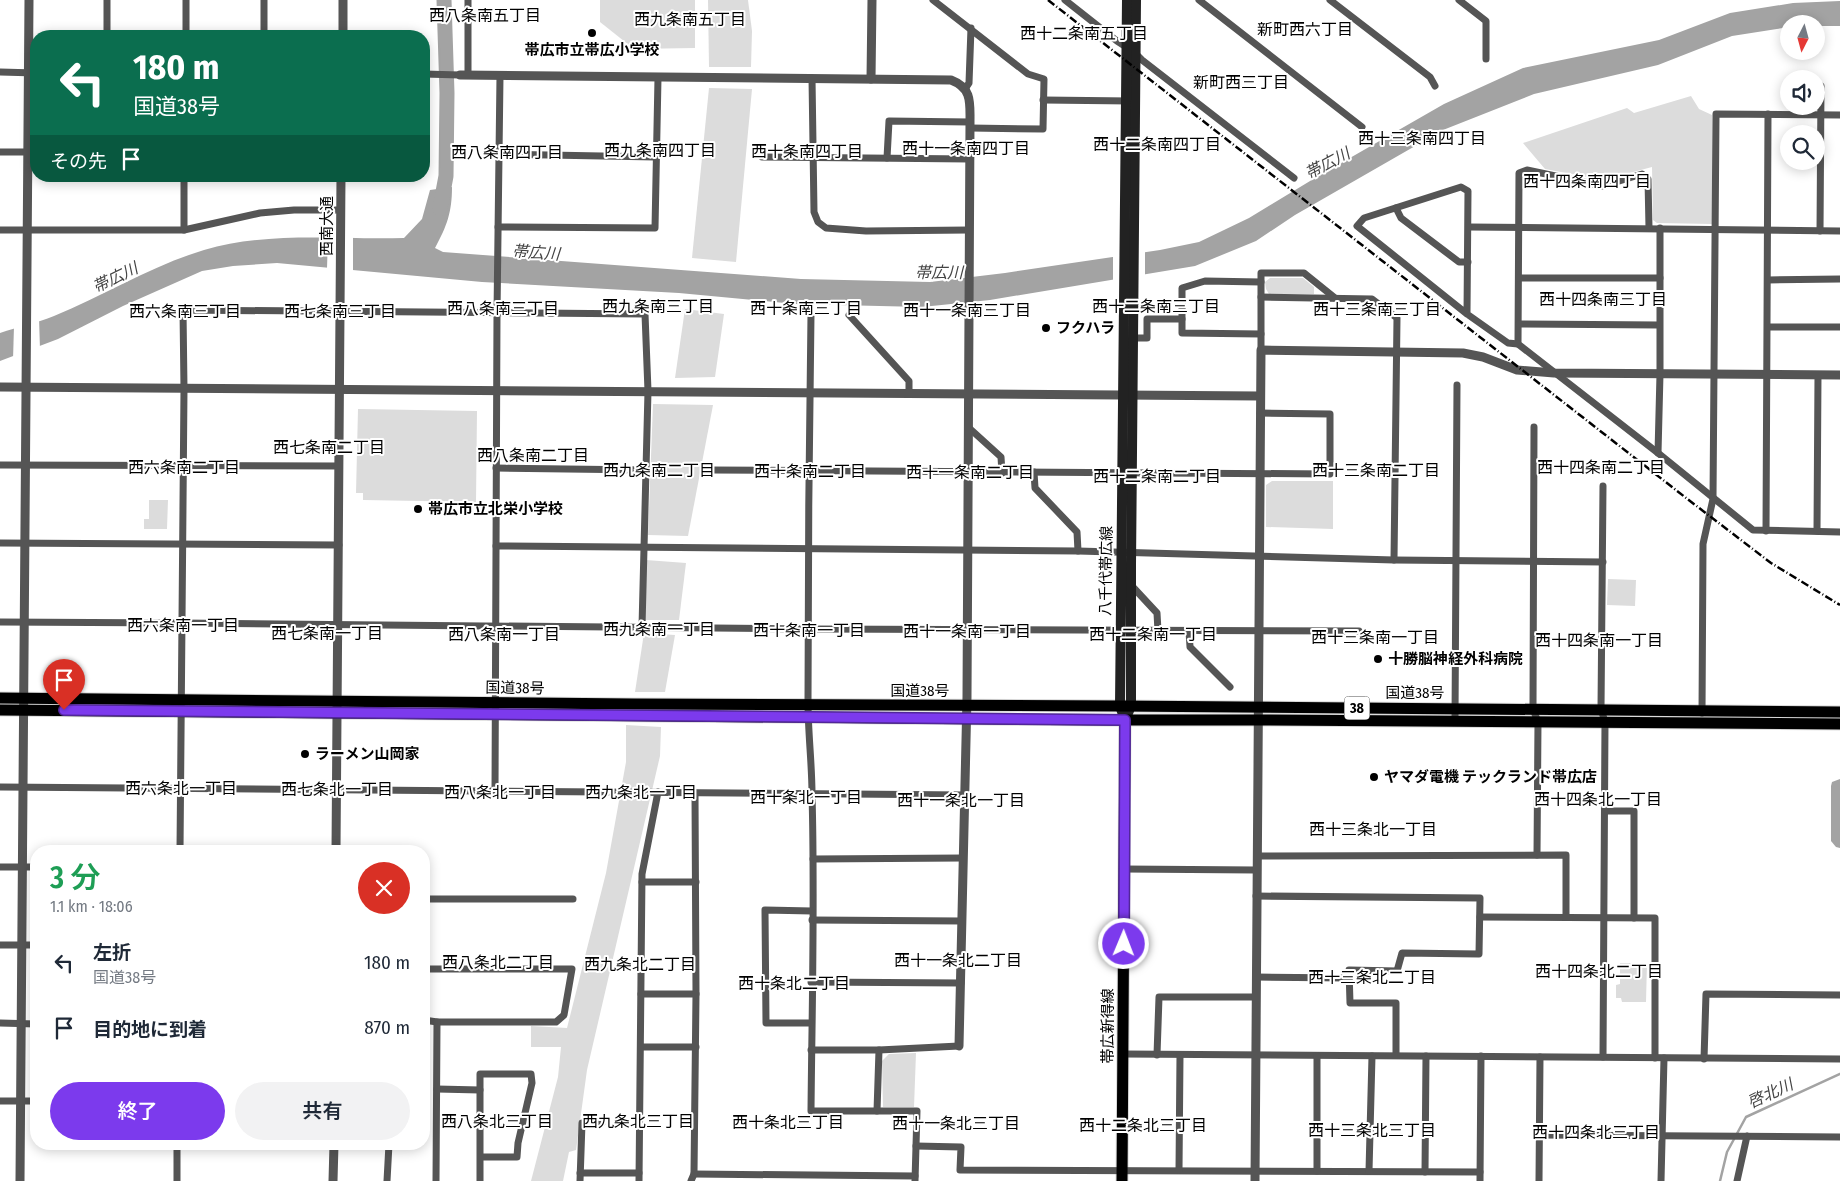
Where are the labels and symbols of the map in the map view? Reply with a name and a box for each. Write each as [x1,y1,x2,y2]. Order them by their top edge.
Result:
district label: 西八条南五丁目 [429,6,541,25]
district label: 西九条南五丁目 [634,10,746,29]
north arrow [1780,15,1825,60]
district label: 新町西六丁目 [1257,20,1353,39]
district label: 西十二条南五丁目 [1020,24,1148,43]
marker: 帯広市立帯広小学校 [586,27,598,39]
place label: 帯広市立帯広小学校 [524,41,660,59]
district label: 新町西三丁目 [1193,73,1289,92]
district label: 西十三条南四丁目 [1358,129,1486,148]
district label: 西十二条南四丁目 [1093,135,1221,154]
district label: 西十一条南四丁目 [902,139,1030,158]
district label: 西九条南四丁目 [604,141,716,160]
district label: 西十条南四丁目 [751,142,863,161]
district label: 西八条南四丁目 [451,143,563,162]
water label: 帯広川 [1302,143,1355,183]
district label: 西十四条南四丁目 [1523,172,1651,191]
street label: 西南大通 [318,196,336,256]
water label: 帯広川 [511,241,563,264]
water label: 帯広川 [89,258,143,297]
water label: 帯広川 [915,263,965,282]
district label: 西十四条南三丁目 [1539,290,1667,309]
district label: 西九条南三丁目 [602,297,714,316]
district label: 西十二条南三丁目 [1092,297,1220,316]
district label: 西八条南三丁目 [447,299,559,318]
district label: 西十条南三丁目 [750,299,862,318]
district label: 西十三条南三丁目 [1313,300,1441,319]
district label: 西十一条南三丁目 [903,301,1031,320]
district label: 西六条南三丁目 [129,302,241,321]
district label: 西七条南三丁目 [284,302,396,321]
place label: フクハラ [1056,319,1115,337]
marker: フクハラ [1040,322,1052,334]
district label: 西七条南二丁目 [273,438,385,457]
district label: 西八条南二丁目 [477,446,589,465]
district label: 西六条南二丁目 [128,458,240,477]
district label: 西十四条南二丁目 [1537,458,1665,477]
district label: 西九条南二丁目 [603,461,715,480]
district label: 西十三条南二丁目 [1312,461,1440,480]
district label: 西十条南二丁目 [754,462,866,481]
district label: 西十一条南二丁目 [906,463,1034,482]
district label: 西十二条南二丁目 [1093,467,1221,486]
place label: 帯広市立北栄小学校 [428,500,563,518]
marker: 帯広市立北栄小学校 [412,503,424,515]
street label: 八千代帯広線 [1096,526,1116,616]
district label: 西六条南一丁目 [127,616,239,635]
district label: 西九条南一丁目 [603,620,715,639]
district label: 西十条南一丁目 [753,621,865,640]
district label: 西十一条南一丁目 [903,622,1031,641]
district label: 西七条南一丁目 [271,624,383,643]
district label: 西八条南一丁目 [448,625,560,644]
district label: 西十二条南一丁目 [1089,625,1217,644]
district label: 西十三条南一丁目 [1311,628,1439,647]
district label: 西十四条南一丁目 [1535,631,1663,650]
place label: 十勝脳神経外科病院 [1388,650,1523,668]
marker: 十勝脳神経外科病院 [1372,653,1384,665]
pin [43,659,85,710]
street label: 国道38号 [485,678,545,698]
street label: 国道38号 [890,682,950,700]
street label: 国道38号 [1385,684,1445,702]
road number: 38 [1344,696,1370,720]
place label: ラーメン山岡家 [315,745,419,763]
marker: ラーメン山岡家 [299,748,311,760]
place label: ヤマダ電機 テックランド帯広店 [1384,768,1597,786]
marker: ヤマダ電機 テックランド帯広店 [1368,771,1380,783]
district label: 西六条北一丁目 [125,779,237,798]
district label: 西七条北一丁目 [281,780,393,799]
district label: 西八条北一丁目 [444,783,556,802]
district label: 西九条北一丁目 [585,783,697,802]
district label: 西十条北一丁目 [750,788,862,807]
district label: 西十四条北一丁目 [1534,790,1662,809]
district label: 西十一条北一丁目 [897,791,1025,810]
district label: 西十三条北一丁目 [1309,820,1437,839]
position arrow [1097,917,1149,969]
district label: 西十一条北二丁目 [894,951,1022,970]
district label: 西八条北二丁目 [442,953,554,972]
district label: 西九条北二丁目 [584,955,696,974]
district label: 西十四条北二丁目 [1535,962,1663,981]
district label: 西十三条北二丁目 [1308,968,1436,987]
district label: 西十条北二丁目 [738,974,850,993]
street label: 帯広新得線 [1099,988,1117,1064]
water label: 啓北川 [1744,1074,1798,1112]
district label: 西八条北三丁目 [441,1112,553,1131]
district label: 西九条北三丁目 [582,1112,694,1131]
district label: 西十条北三丁目 [732,1113,844,1132]
district label: 西十一条北三丁目 [892,1114,1020,1133]
district label: 西十二条北三丁目 [1079,1116,1207,1135]
district label: 西十三条北三丁目 [1308,1121,1436,1140]
district label: 西十四条北三丁目 [1532,1123,1660,1142]

